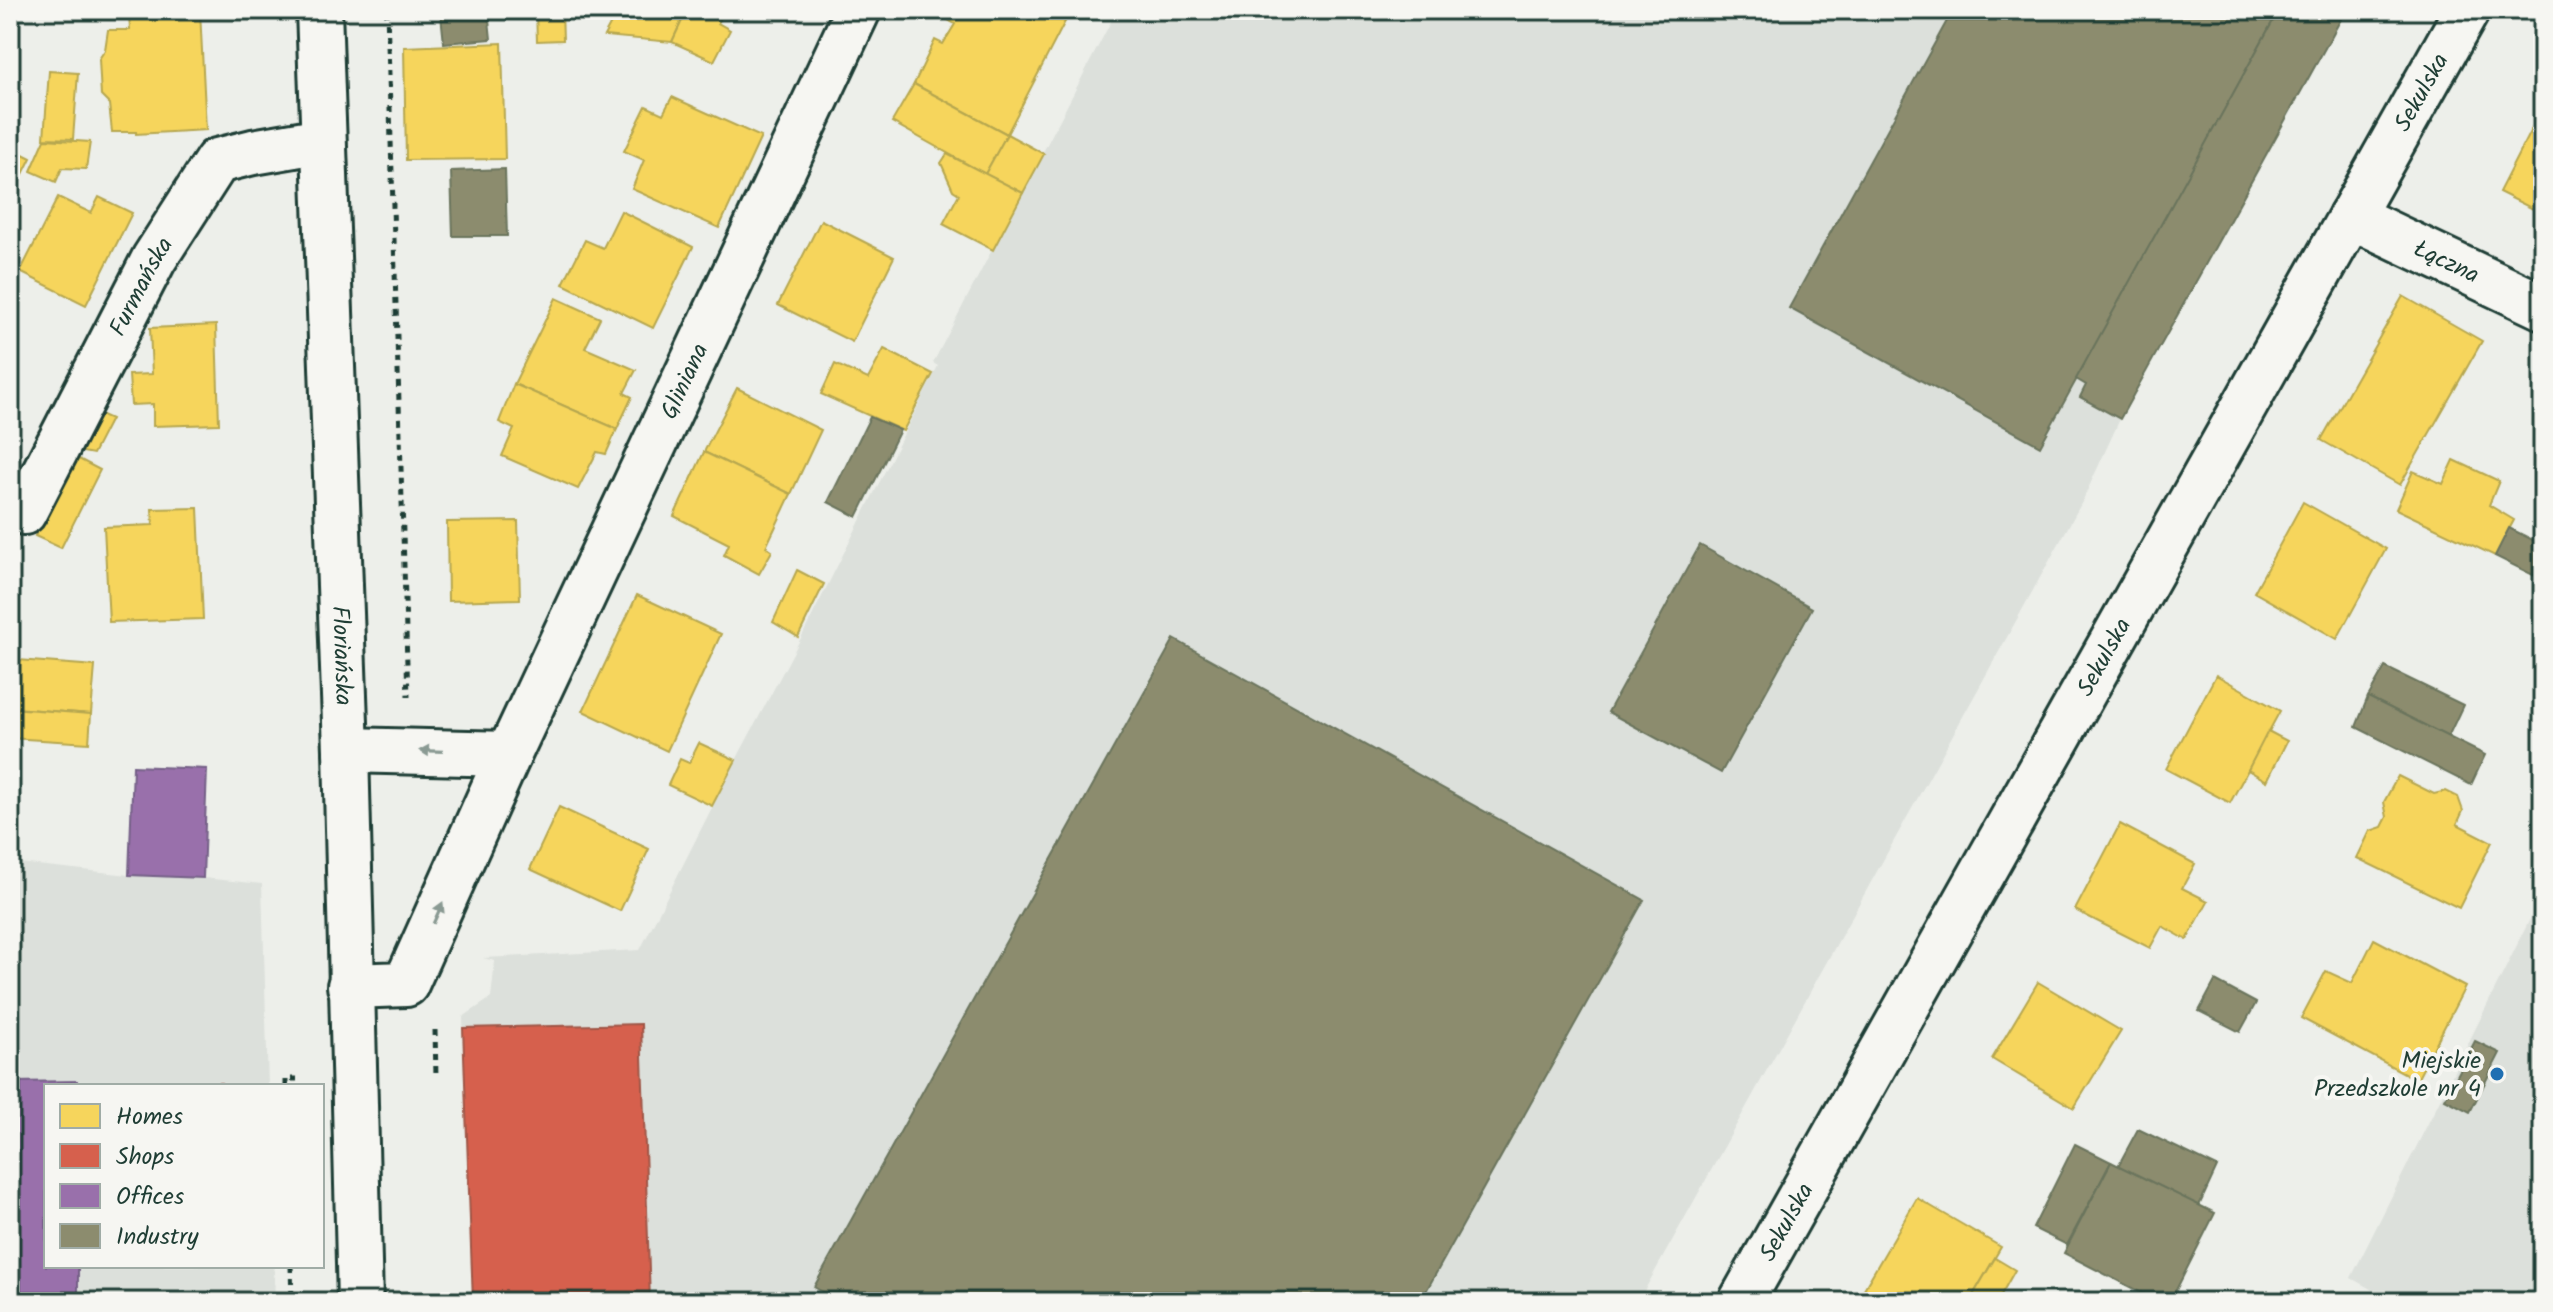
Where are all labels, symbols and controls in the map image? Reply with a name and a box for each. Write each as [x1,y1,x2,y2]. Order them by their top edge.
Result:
street label: Sekulska [2384,46,2460,139]
street label: Furmańska [99,229,184,344]
street label: Łączna [2407,230,2486,295]
street label: Gliniana [651,337,720,426]
street label: Floriańska [320,605,362,706]
street label: Sekulska [2067,611,2143,704]
one-way arrow [418,744,443,757]
one-way arrow [431,901,445,925]
place label: Miejskie Przedszkole nr 4 [2314,1042,2481,1109]
marker: Miejskie Przedszkole nr 4 [2488,1065,2506,1083]
legend [44,1084,324,1268]
text: Homes [116,1098,183,1137]
text: Shops [116,1138,174,1177]
street label: Sekulska [1750,1176,1825,1269]
text: Offices [116,1178,184,1217]
text: Industry [116,1218,199,1257]

